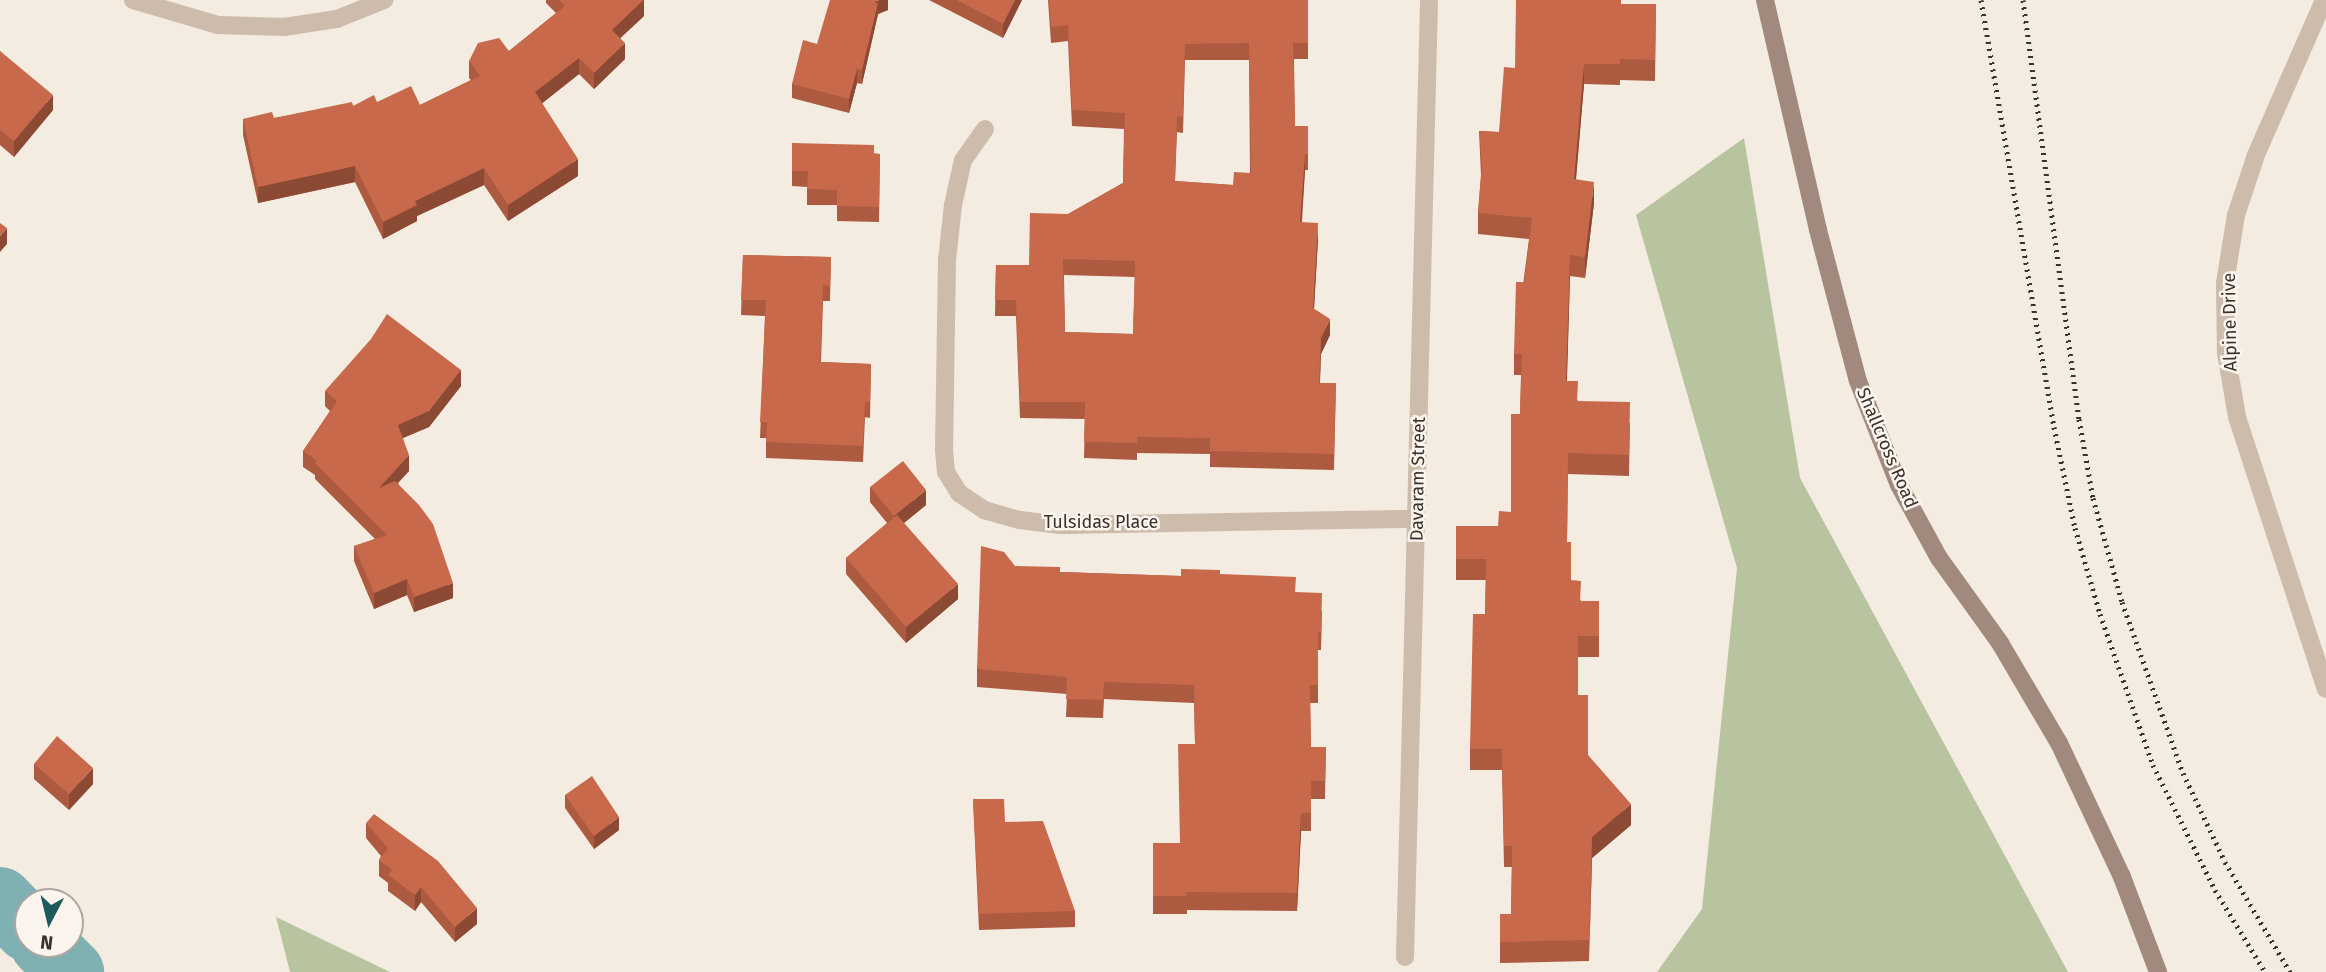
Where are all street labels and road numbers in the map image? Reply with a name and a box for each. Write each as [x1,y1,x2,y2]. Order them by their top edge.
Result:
street label: Alpine Drive [2218,272,2242,372]
street label: Shallcross Road [1852,384,1922,512]
street label: Davaram Street [1406,417,1430,541]
street label: Tulsidas Place [1044,511,1158,533]

